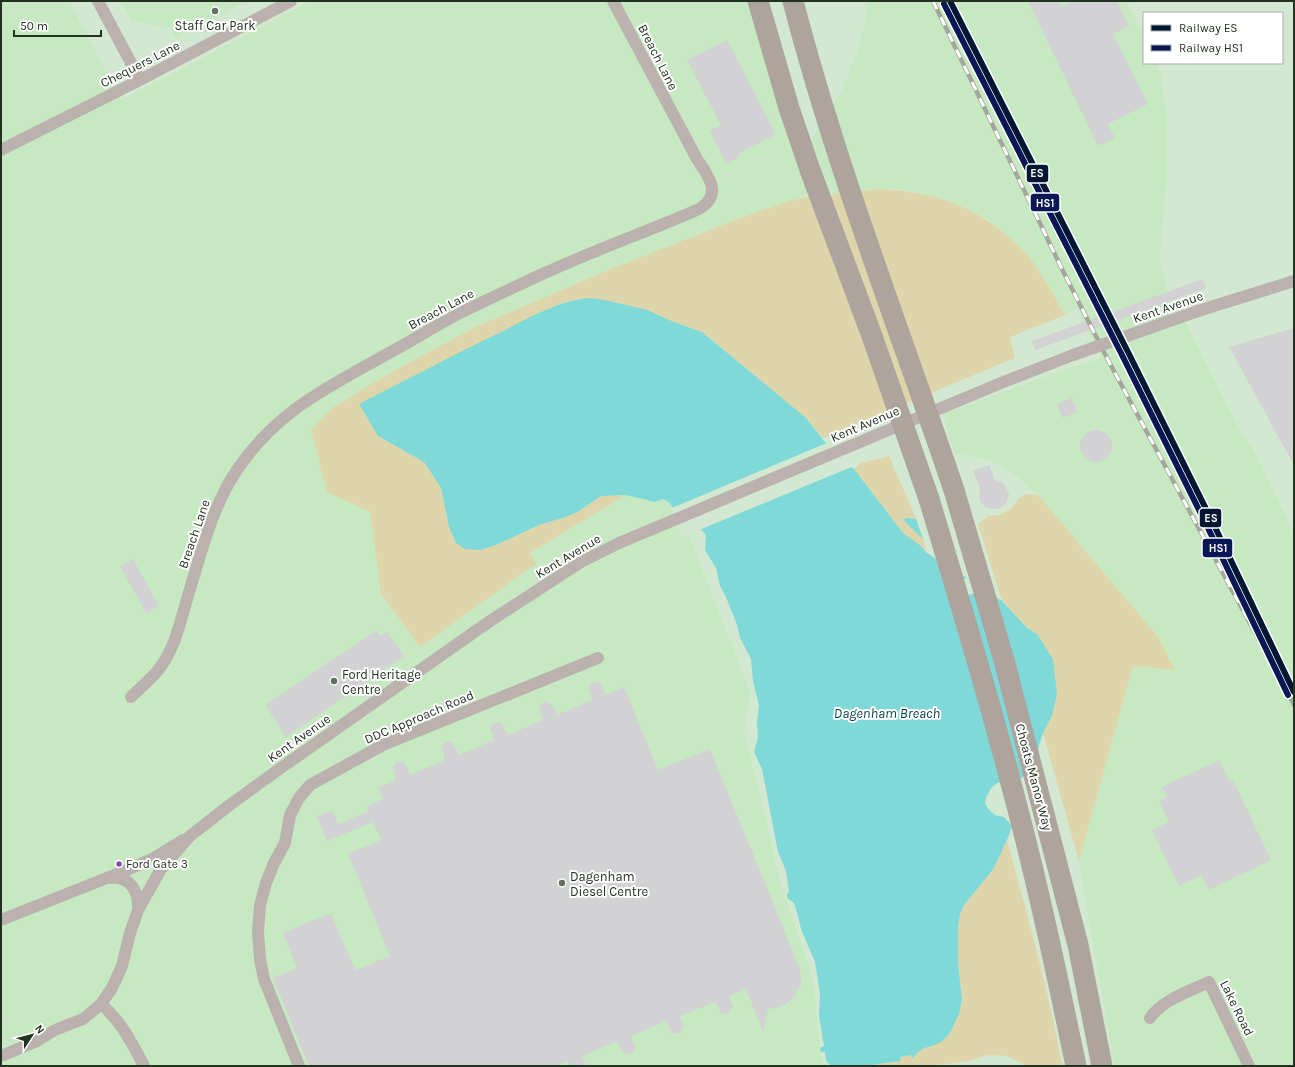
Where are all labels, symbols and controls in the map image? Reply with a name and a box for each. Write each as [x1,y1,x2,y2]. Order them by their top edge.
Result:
marker: Staff Car Park [210,6,220,16]
scale bar [14,12,101,38]
legend [1143,12,1283,64]
place label: Staff Car Park [174,18,256,33]
text: 50 m [20,19,48,33]
text: Railway ES [1179,21,1238,35]
street label: Breach Lane [635,22,681,93]
street label: Chequers Lane [98,37,183,91]
text: Railway HS1 [1179,41,1243,55]
line badge: ES [1026,164,1049,183]
text: ES [1030,167,1044,180]
line badge: HS1 [1030,193,1060,212]
text: HS1 [1036,197,1054,210]
street label: Breach Lane [406,285,477,333]
street label: Kent Avenue [1131,288,1205,326]
street label: Kent Avenue [828,403,902,445]
street label: Breach Lane [175,497,213,570]
line badge: ES [1199,508,1222,528]
text: ES [1204,512,1218,525]
street label: Kent Avenue [533,531,603,581]
line badge: HS1 [1202,538,1233,558]
text: HS1 [1209,542,1227,555]
place label: Ford Heritage Centre [342,667,421,697]
marker: Ford Heritage Centre [329,676,339,686]
street label: DDC Approach Road [362,687,476,747]
water label: Dagenham Breach [834,705,940,722]
street label: Kent Avenue [265,711,334,765]
street label: Choats Manor Way [1012,722,1056,832]
place label: Ford Gate 3 [126,857,188,871]
marker: Ford Gate 3 [114,859,124,869]
place label: Dagenham Diesel Centre [570,869,648,899]
marker: Dagenham Diesel Centre [557,878,567,888]
street label: Lake Road [1217,978,1257,1038]
north arrow [12,1015,52,1055]
text: N [32,1022,47,1036]

